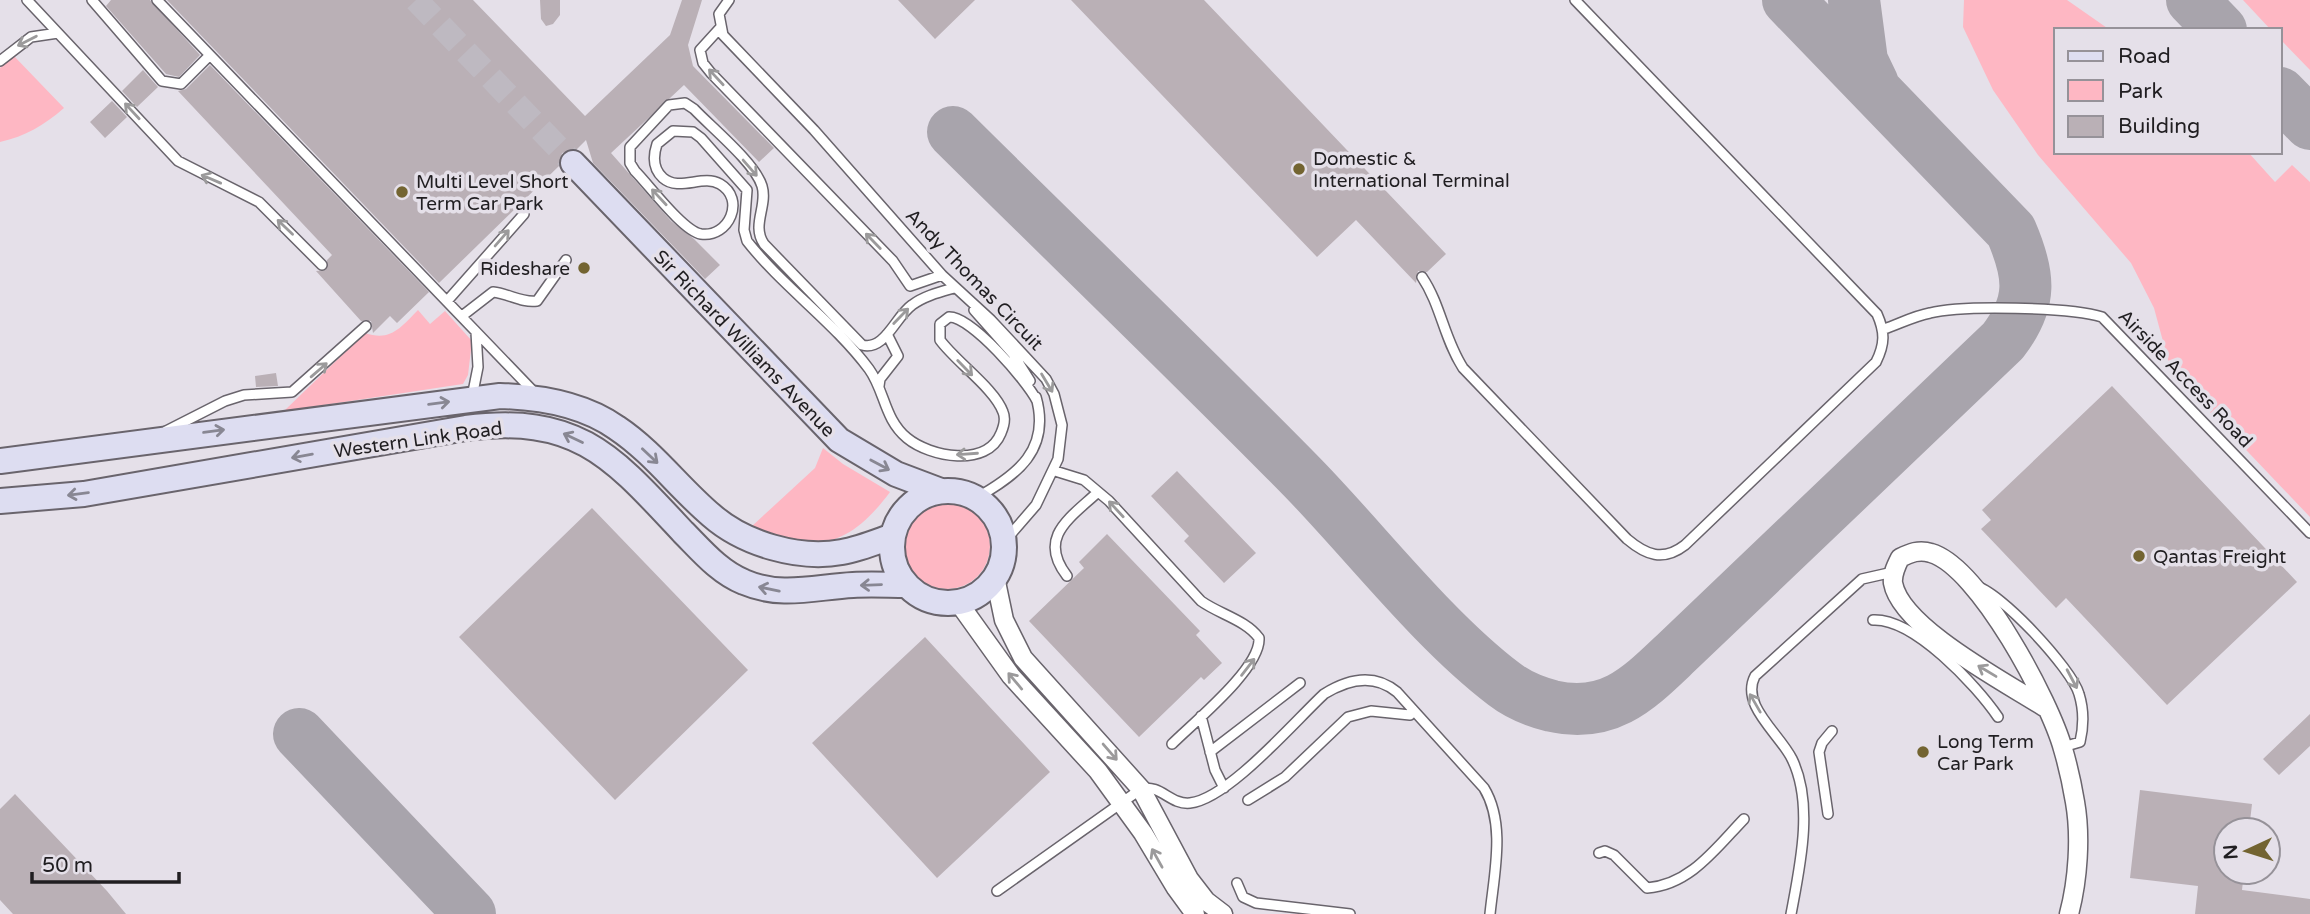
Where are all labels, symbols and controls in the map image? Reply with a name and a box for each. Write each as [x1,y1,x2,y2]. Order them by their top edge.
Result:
legend [2054,28,2282,154]
one-way arrow [17,35,37,49]
text: Road [2118,44,2171,69]
one-way arrow [708,68,724,86]
text: Park [2118,79,2163,104]
one-way arrow [124,102,140,120]
text: Building [2118,114,2200,139]
place label: Domestic & International Terminal [1313,148,1510,192]
one-way arrow [742,159,758,177]
marker: Domestic & International Terminal [1291,161,1307,177]
place label: Multi Level Short Term Car Park [416,171,569,215]
one-way arrow [201,172,222,185]
marker: Multi Level Short Term Car Park [394,184,410,200]
one-way arrow [651,189,668,206]
street label: Andy Thomas Circuit [901,204,1048,355]
one-way arrow [277,219,294,236]
one-way arrow [494,230,510,248]
one-way arrow [865,233,882,250]
street label: Sir Richard Williams Avenue [649,246,839,442]
place label: Rideshare [480,258,570,280]
marker: Rideshare [576,260,592,276]
street label: Airside Access Road [2114,305,2257,452]
one-way arrow [892,307,909,324]
one-way arrow [956,359,973,376]
one-way arrow [310,362,328,378]
one-way arrow [1041,373,1055,393]
one-way arrow [428,397,450,410]
street label: Western Link Road [332,417,504,463]
one-way arrow [202,424,224,437]
one-way arrow [563,430,584,444]
one-way arrow [641,447,658,464]
one-way arrow [956,448,979,461]
one-way arrow [291,450,314,463]
one-way arrow [869,459,890,473]
one-way arrow [67,487,90,500]
one-way arrow [1108,500,1124,518]
place label: Qantas Freight [2153,546,2286,568]
marker: Qantas Freight [2131,548,2147,564]
one-way arrow [860,578,883,592]
one-way arrow [758,582,781,596]
one-way arrow [1240,658,1255,676]
one-way arrow [1977,663,1997,677]
one-way arrow [2066,668,2079,689]
one-way arrow [1008,672,1023,690]
one-way arrow [1748,694,1762,714]
place label: Long Term Car Park [1937,731,2034,775]
one-way arrow [1102,743,1118,761]
marker: Long Term Car Park [1915,744,1931,760]
north arrow [2212,816,2282,886]
scale bar [32,841,178,885]
text: N [2220,844,2243,860]
one-way arrow [1150,848,1164,868]
text: 50 m [42,853,93,878]

